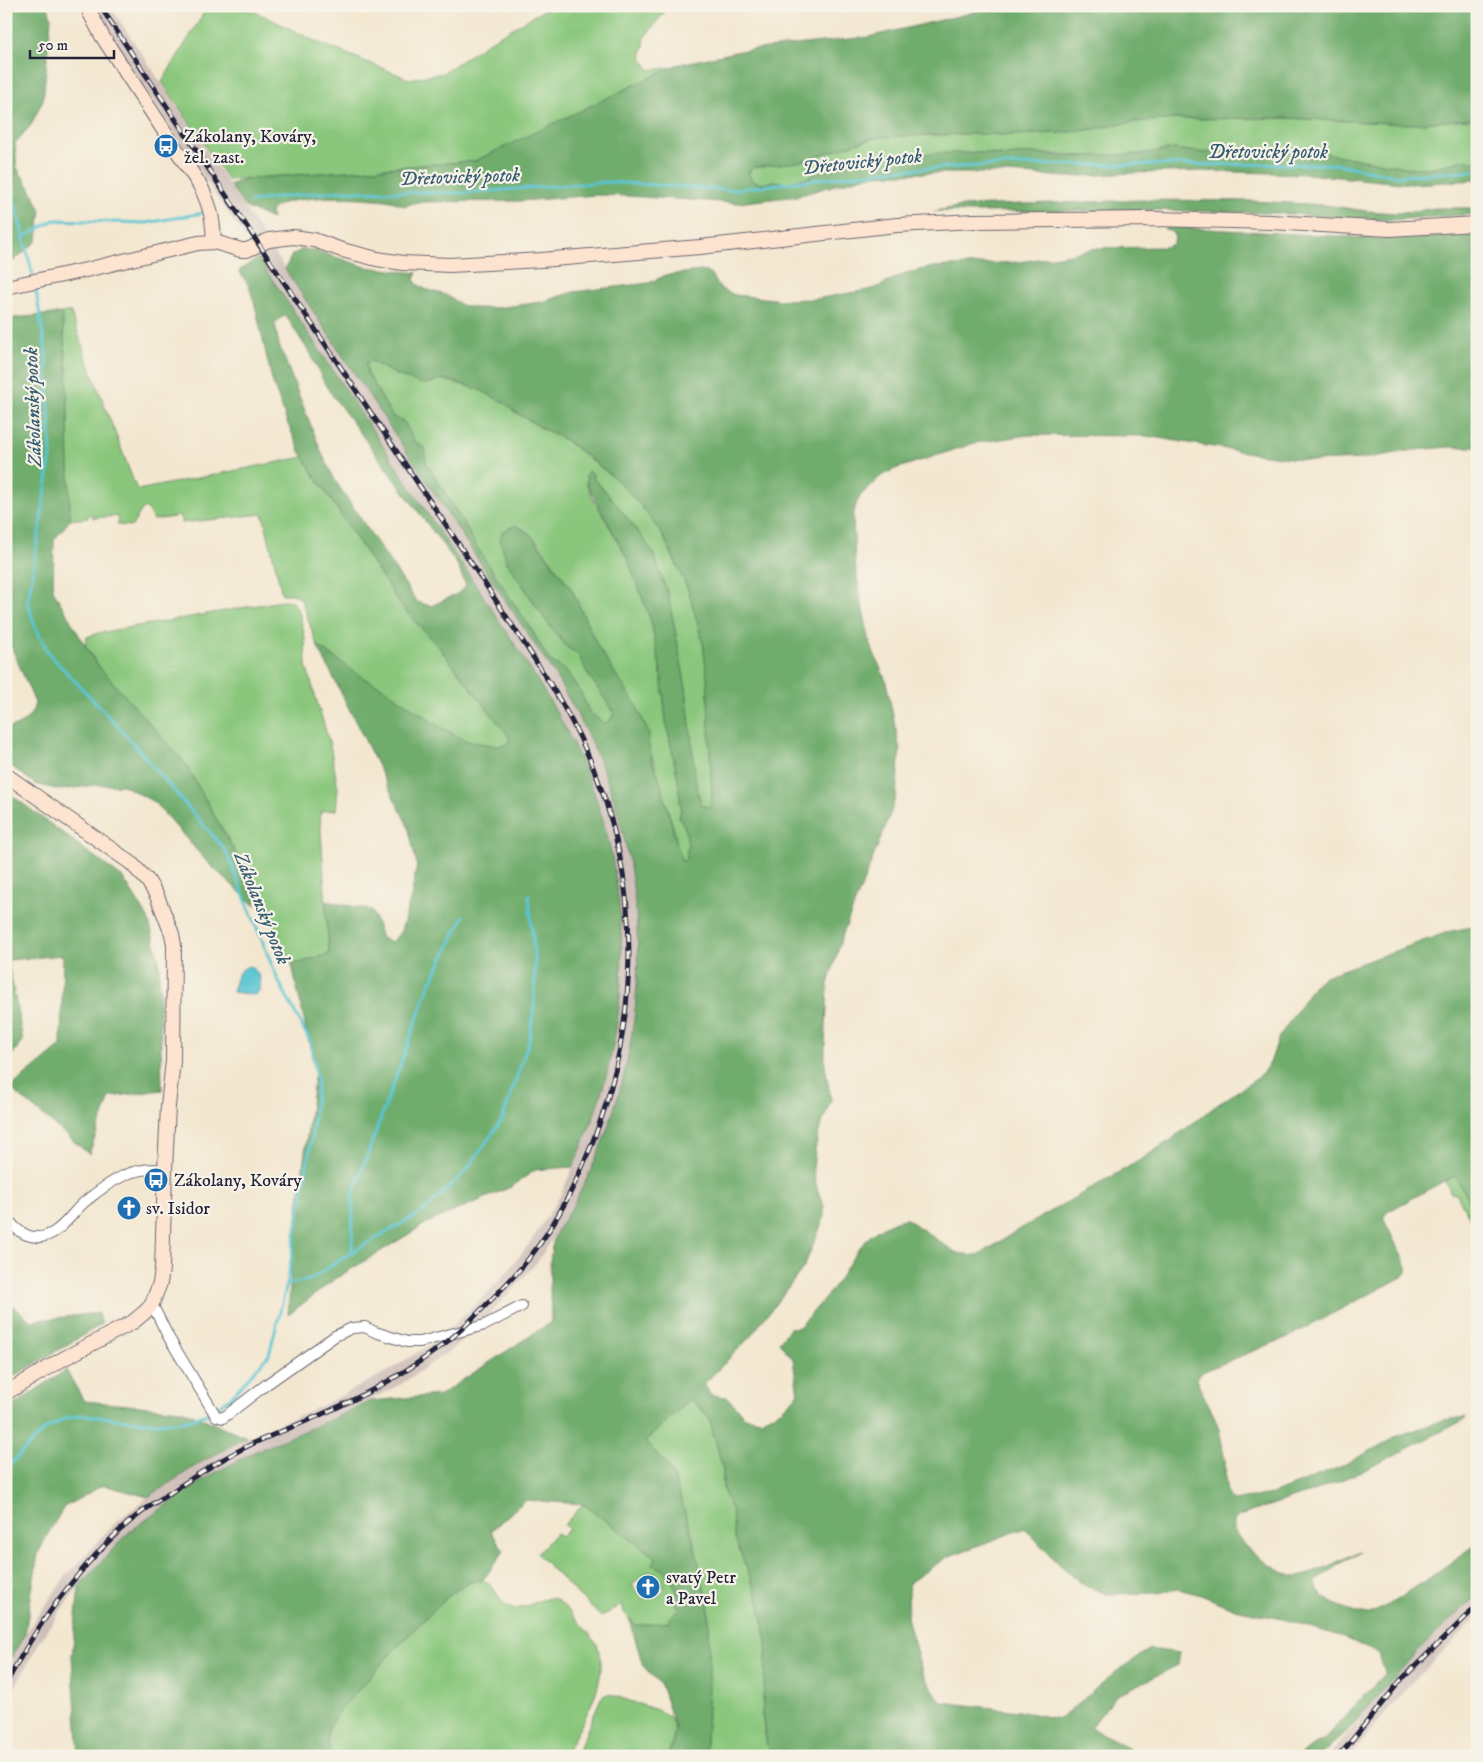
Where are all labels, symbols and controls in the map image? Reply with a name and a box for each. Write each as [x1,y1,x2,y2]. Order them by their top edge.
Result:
scale bar [30,28,114,60]
text: 50 m [38,36,68,55]
place label: Zákolany, Kováry, žel. zast. [184,126,316,169]
bus stop icon: Zákolany, Kováry, žel. zast. [153,133,179,159]
water label: Dřetovický potok [1208,141,1328,165]
water label: Dřetovický potok [801,145,923,181]
water label: Dřetovický potok [400,164,521,192]
water label: Zákolanský potok [20,347,48,468]
water label: Zákolanský potok [227,848,295,969]
bus stop icon: Zákolany, Kováry [143,1167,169,1193]
place label: Zákolany, Kováry [174,1170,302,1192]
church icon: sv. Isidor [116,1195,142,1221]
place label: sv. Isidor [146,1198,210,1220]
place label: svatý Petr a Pavel [666,1567,736,1610]
church icon: svatý Petr a Pavel [635,1574,661,1600]

